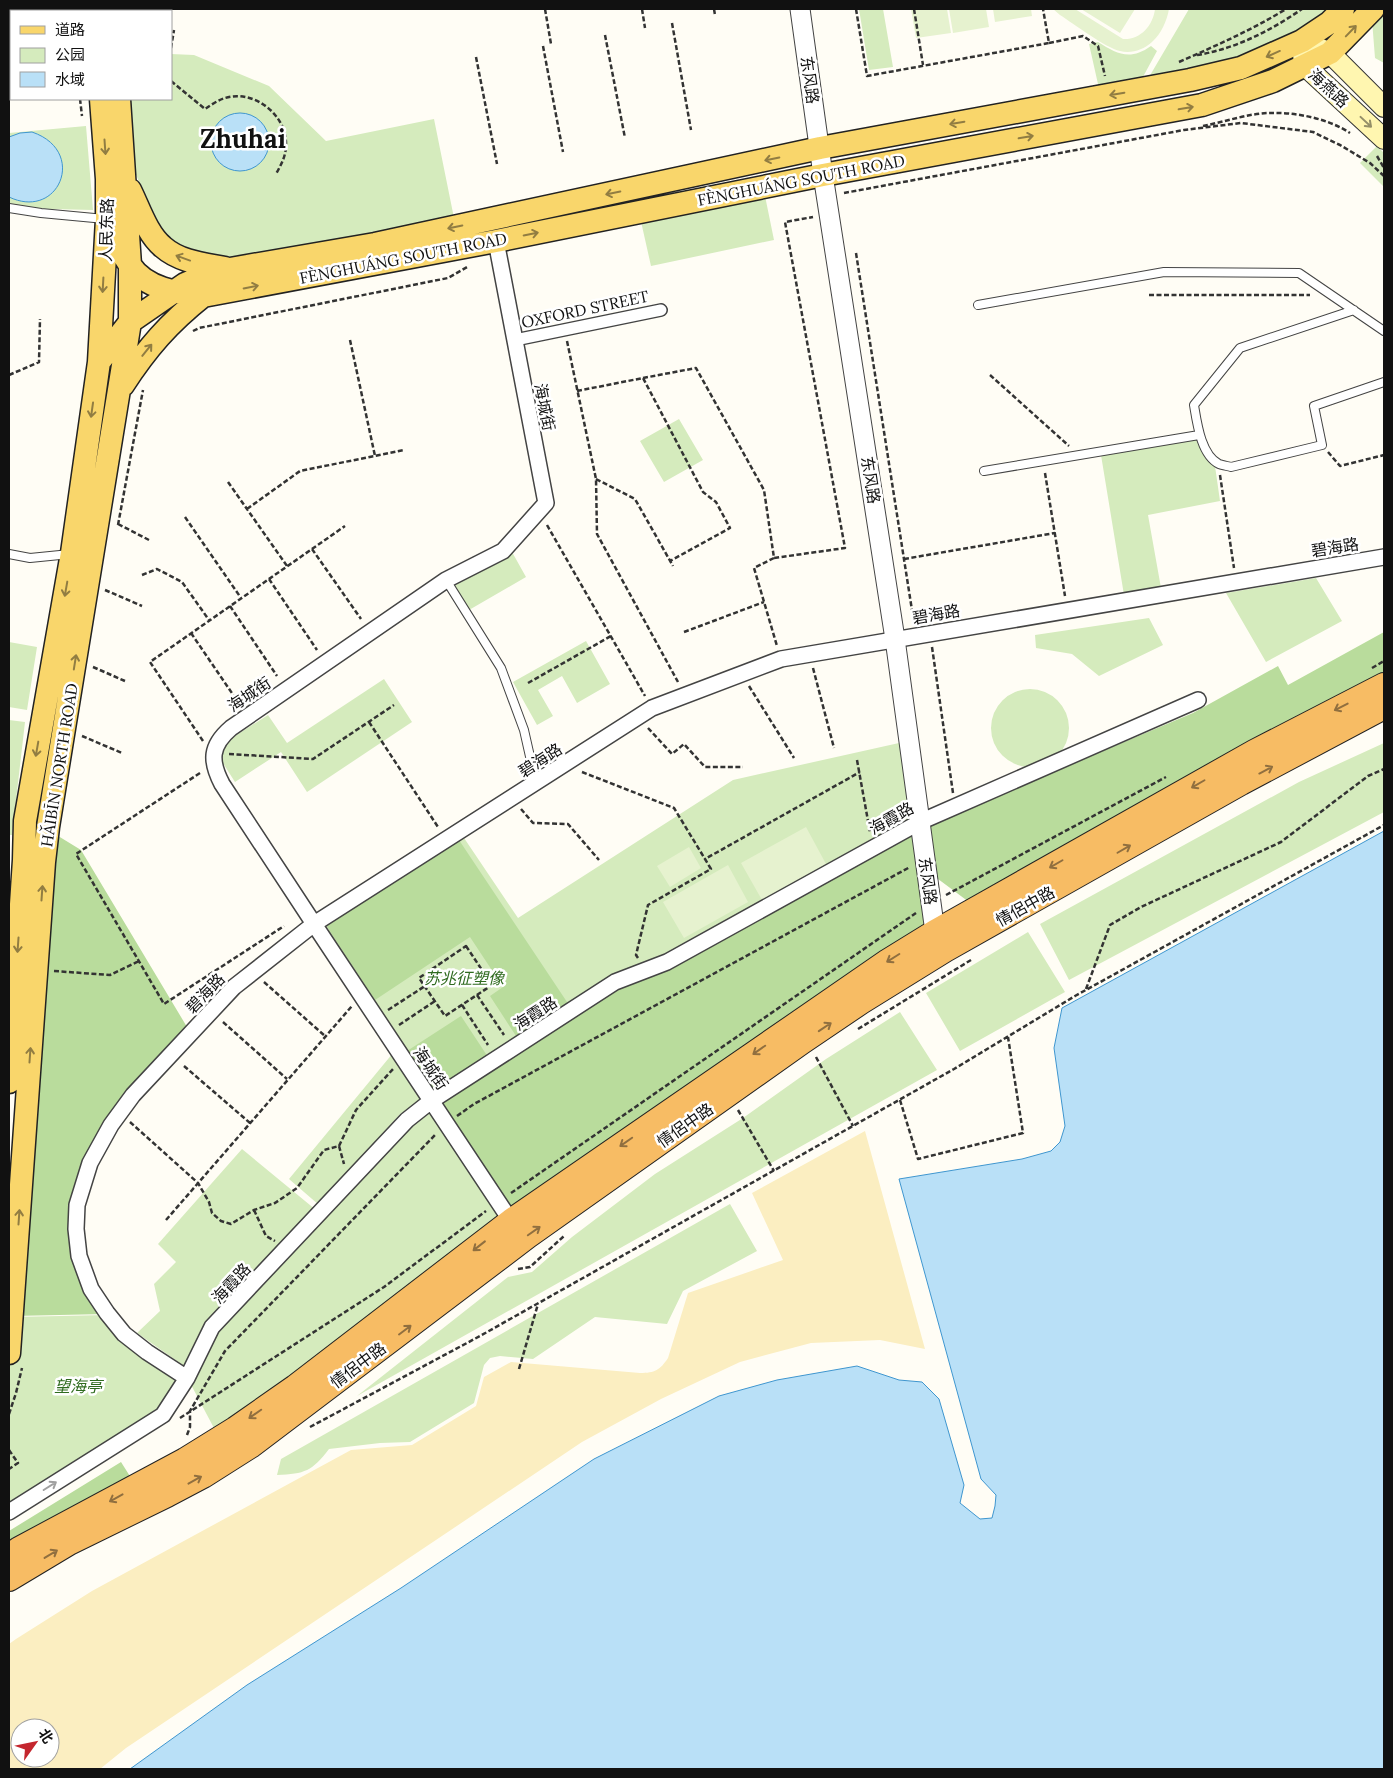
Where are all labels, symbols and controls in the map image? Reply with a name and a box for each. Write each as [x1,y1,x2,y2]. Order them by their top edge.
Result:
legend [10,10,172,100]
text: 道路 [55,20,85,39]
one-way arrow [1345,25,1357,37]
text: 公园 [55,45,85,64]
one-way arrow [1266,49,1281,59]
street label: 东风路 [797,55,823,105]
street label: 海燕路 [1305,64,1353,112]
text: 水域 [55,70,85,89]
one-way arrow [1109,89,1125,99]
one-way arrow [1177,102,1193,112]
one-way arrow [1359,116,1372,128]
one-way arrow [949,119,965,129]
district label: Zhuhai [200,122,286,155]
one-way arrow [1018,132,1034,142]
one-way arrow [100,139,110,155]
street label: FÈNGHUÁNG SOUTH ROAD [696,150,906,210]
one-way arrow [765,154,781,164]
one-way arrow [606,188,622,198]
street label: 人民东路 [95,198,117,262]
one-way arrow [447,223,463,232]
street label: FÈNGHUÁNG SOUTH ROAD [298,228,508,288]
one-way arrow [523,229,539,238]
one-way arrow [176,253,191,262]
one-way arrow [99,277,108,293]
one-way arrow [243,282,259,292]
street label: OXFORD STREET [520,286,650,332]
one-way arrow [142,344,153,357]
street label: 海城街 [531,382,559,432]
one-way arrow [87,402,97,418]
street label: 东风路 [857,455,885,505]
street label: 碧海路 [1310,533,1360,561]
one-way arrow [60,580,70,596]
street label: 碧海路 [911,600,961,628]
one-way arrow [70,655,80,671]
street label: 海城街 [224,672,274,716]
street label: HǍIBĪN NORTH ROAD [36,682,82,848]
one-way arrow [1334,703,1349,712]
street label: 碧海路 [514,739,566,781]
one-way arrow [32,740,42,756]
one-way arrow [1258,765,1273,774]
one-way arrow [1191,779,1205,789]
street label: 海霞路 [865,798,917,838]
one-way arrow [1117,844,1131,854]
street label: 东风路 [915,856,941,906]
one-way arrow [1049,859,1064,869]
street label: 情侶中路 [992,882,1058,930]
one-way arrow [37,885,47,901]
one-way arrow [14,936,23,952]
one-way arrow [887,954,901,964]
park label: 苏兆征塑像 [424,968,505,988]
street label: 碧海路 [181,969,229,1017]
street label: 海霞路 [509,992,561,1034]
one-way arrow [817,1022,831,1032]
street label: 海城街 [409,1043,453,1093]
one-way arrow [753,1045,767,1055]
one-way arrow [26,1047,35,1063]
street label: 情侶中路 [653,1098,717,1152]
one-way arrow [619,1137,633,1147]
one-way arrow [14,1209,23,1225]
one-way arrow [527,1226,541,1236]
one-way arrow [472,1240,485,1251]
street label: 海霞路 [207,1259,255,1307]
one-way arrow [398,1324,411,1335]
street label: 情侶中路 [326,1338,390,1392]
park label: 望海亭 [54,1376,105,1396]
one-way arrow [249,1409,263,1419]
one-way arrow [188,1475,203,1485]
one-way arrow [43,1480,57,1491]
one-way arrow [109,1494,124,1503]
one-way arrow [43,1548,57,1558]
north arrow [10,1718,60,1768]
text: 北 [35,1725,57,1747]

